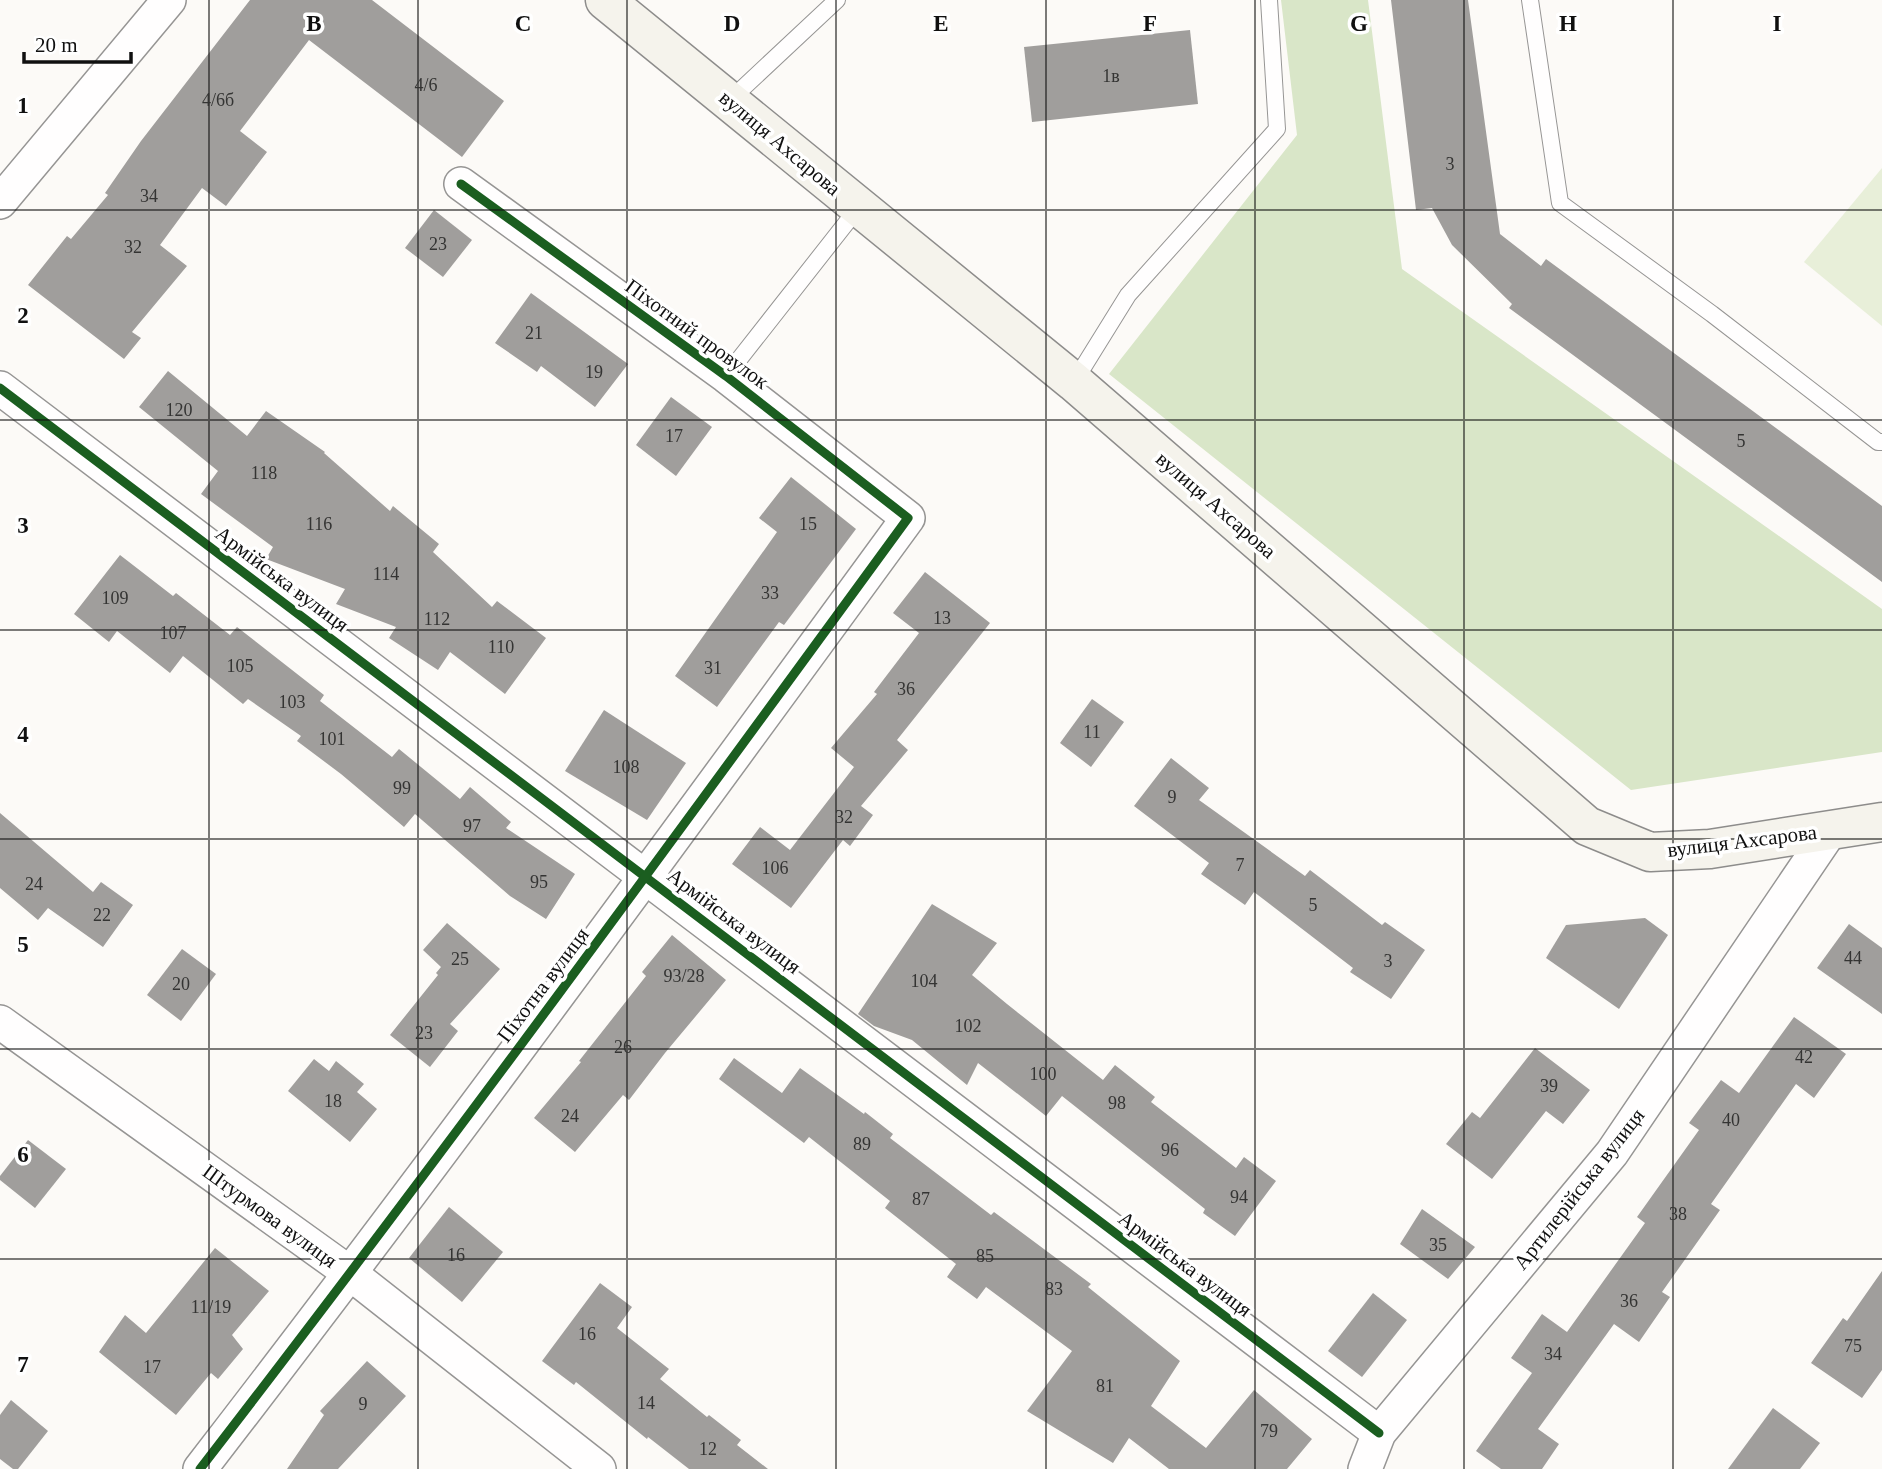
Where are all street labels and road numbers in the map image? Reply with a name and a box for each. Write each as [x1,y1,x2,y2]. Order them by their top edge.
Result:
street label: вулиця Ахсарова [715,85,846,201]
street label: Піхотний провулок [621,274,774,395]
street label: вулиця Ахсарова [1151,447,1281,564]
street label: Армійська вулиця [211,521,354,637]
street label: вулиця Ахсарова [1666,820,1819,862]
street label: Армійська вулиця [663,863,806,979]
street label: Піхотна вулиця [492,923,594,1047]
street label: Артилерійська вулиця [1509,1103,1650,1274]
street label: Штурмова вулиця [198,1159,342,1273]
street label: Армійська вулиця [1114,1206,1257,1322]

